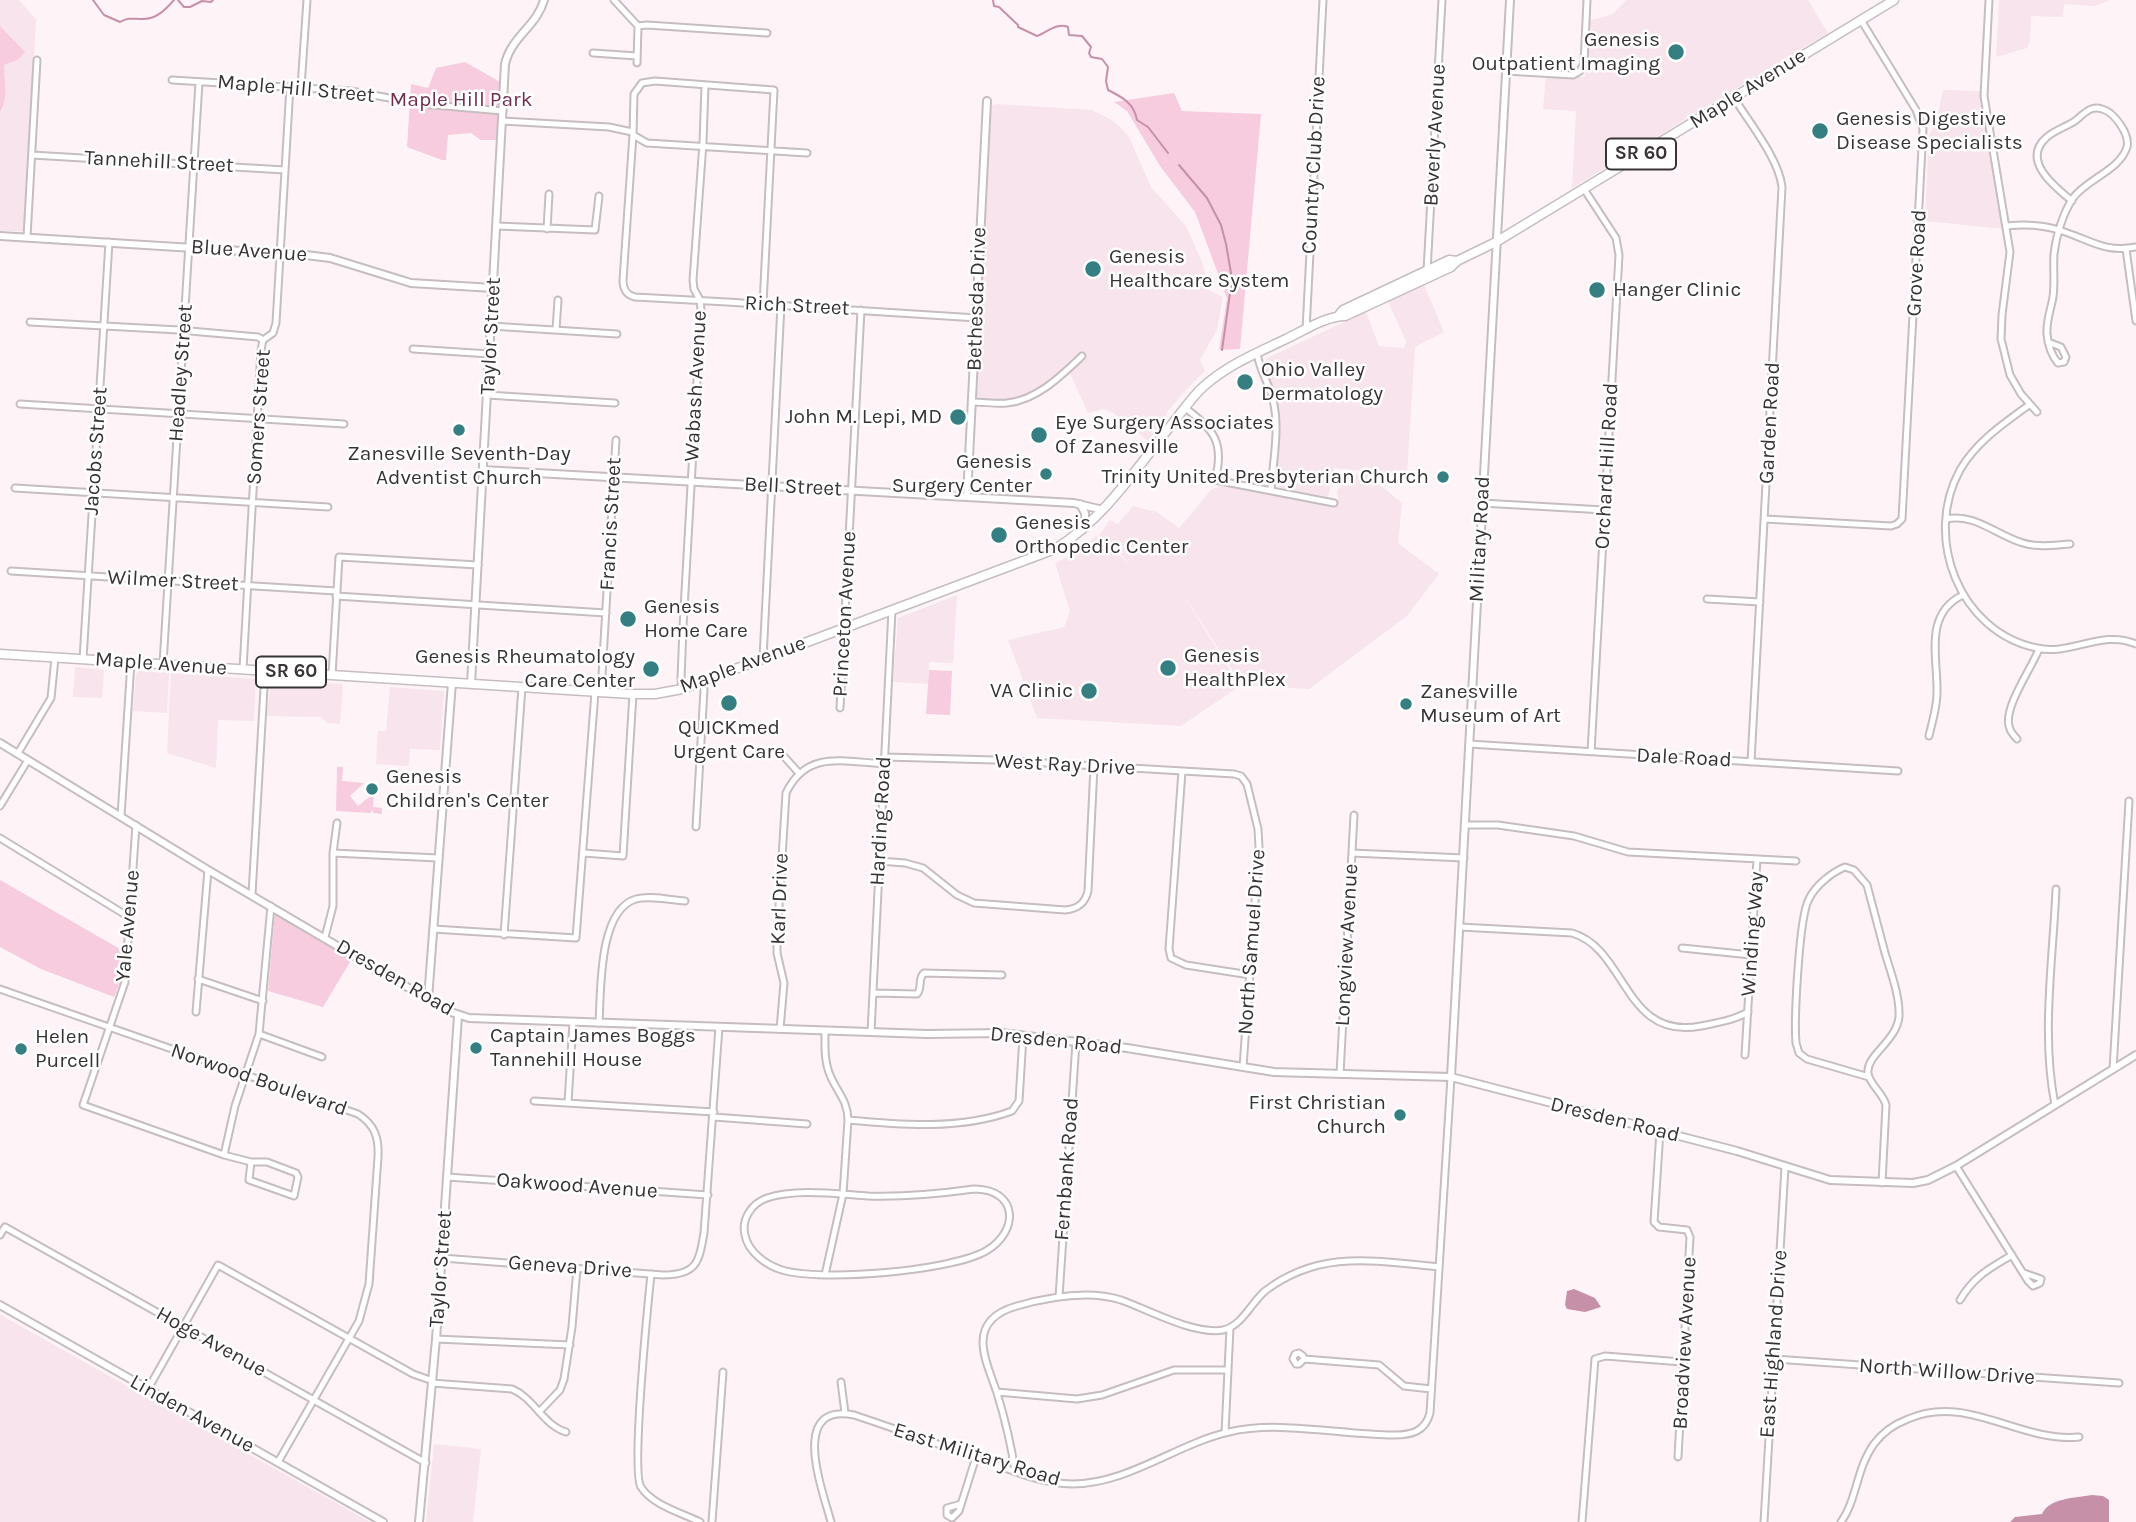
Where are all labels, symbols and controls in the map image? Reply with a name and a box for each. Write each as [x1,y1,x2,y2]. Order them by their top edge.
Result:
place label: Genesis Outpatient Imaging [1472,27,1660,77]
marker: Genesis Outpatient Imaging [1666,42,1686,62]
street label: Maple Avenue [1685,43,1811,135]
street label: Beverly Avenue [1419,63,1451,207]
street label: Maple Hill Street [216,70,376,108]
street label: Country Club Drive [1297,75,1331,255]
park label: Maple Hill Park [390,87,532,113]
place label: Genesis Digestive Disease Specialists [1836,106,2023,156]
marker: Genesis Digestive Disease Specialists [1810,121,1830,141]
road number: SR 60 [1606,138,1676,170]
street label: Tannehill Street [84,145,234,179]
street label: Grove Road [1902,209,1932,317]
street label: Bethesda Drive [962,226,992,372]
street label: Blue Avenue [190,234,308,268]
place label: Genesis Healthcare System [1109,244,1289,294]
marker: Genesis Healthcare System [1083,259,1103,279]
street label: Taylor Street [475,277,507,395]
place label: Hanger Clinic [1613,277,1741,303]
marker: Hanger Clinic [1587,280,1607,300]
street label: Rich Street [744,291,850,321]
street label: Headley Street [164,303,198,443]
street label: Wabash Avenue [679,310,713,462]
street label: Somers Street [242,348,276,486]
place label: Ohio Valley Dermatology [1261,357,1383,407]
street label: Garden Road [1754,361,1786,485]
marker: Ohio Valley Dermatology [1235,372,1255,392]
street label: Orchard Hill Road [1590,382,1624,550]
street label: Jacobs Street [79,386,113,516]
place label: John M. Lepi, MD [785,404,942,430]
marker: John M. Lepi, MD [948,407,968,427]
place label: Eye Surgery Associates Of Zanesville [1055,410,1274,460]
marker: Zanesville Seventh-Day Adventist Church [451,422,467,438]
marker: Eye Surgery Associates Of Zanesville [1029,425,1049,445]
place label: Zanesville Seventh-Day Adventist Church [347,441,571,491]
place label: Genesis Surgery Center [892,449,1032,499]
street label: Francis Street [595,457,627,591]
place label: Trinity United Presbyterian Church [1101,464,1429,490]
marker: Genesis Surgery Center [1038,466,1054,482]
marker: Trinity United Presbyterian Church [1435,469,1451,485]
street label: Bell Street [743,472,843,502]
street label: Military Road [1464,475,1496,603]
place label: Genesis Orthopedic Center [1015,510,1188,560]
marker: Genesis Orthopedic Center [989,525,1009,545]
street label: Princeton Avenue [828,530,862,698]
street label: Wilmer Street [107,565,239,597]
place label: Genesis Home Care [644,594,748,644]
marker: Genesis Home Care [618,609,638,629]
street label: Maple Avenue [676,631,810,699]
place label: Genesis HealthPlex [1184,643,1286,693]
place label: Genesis Rheumatology Care Center [415,644,635,694]
street label: Maple Avenue [94,647,228,681]
road number: SR 60 [256,656,326,688]
marker: Genesis HealthPlex [1158,658,1178,678]
marker: Genesis Rheumatology Care Center [641,659,661,679]
place label: VA Clinic [990,678,1073,704]
place label: Zanesville Museum of Art [1420,679,1561,729]
marker: VA Clinic [1079,681,1099,701]
marker: QUICKmed Urgent Care [719,693,739,713]
marker: Zanesville Museum of Art [1398,696,1414,712]
place label: QUICKmed Urgent Care [673,715,785,765]
street label: Dale Road [1636,743,1732,773]
street label: West Ray Drive [994,749,1136,781]
street label: Harding Road [865,756,897,886]
place label: Genesis Children's Center [386,764,549,814]
marker: Genesis Children's Center [364,781,380,797]
street label: North Samuel Drive [1233,848,1271,1036]
street label: Karl Drive [766,853,794,945]
street label: Longview Avenue [1330,863,1364,1027]
street label: Yale Avenue [111,869,145,983]
street label: Winding Way [1736,871,1770,997]
street label: Dresden Road [331,934,459,1022]
street label: Dresden Road [989,1022,1123,1060]
place label: Captain James Boggs Tannehill House [490,1023,696,1073]
place label: Helen Purcell [35,1024,100,1074]
street label: Norwood Boulevard [167,1038,351,1122]
marker: Captain James Boggs Tannehill House [468,1040,484,1056]
marker: Helen Purcell [13,1041,29,1057]
place label: First Christian Church [1248,1090,1386,1140]
street label: Dresden Road [1548,1092,1682,1148]
street label: Fernbank Road [1049,1097,1085,1241]
marker: First Christian Church [1392,1107,1408,1123]
street label: Oakwood Avenue [495,1168,659,1204]
street label: Taylor Street [424,1209,458,1329]
street label: East Highland Drive [1755,1249,1793,1439]
street label: Geneva Drive [507,1250,633,1284]
street label: Broadview Avenue [1668,1256,1702,1430]
street label: Hoge Avenue [151,1301,271,1383]
street label: North Willow Drive [1858,1353,2036,1391]
street label: Linden Avenue [125,1369,259,1459]
street label: East Military Road [890,1418,1064,1492]

